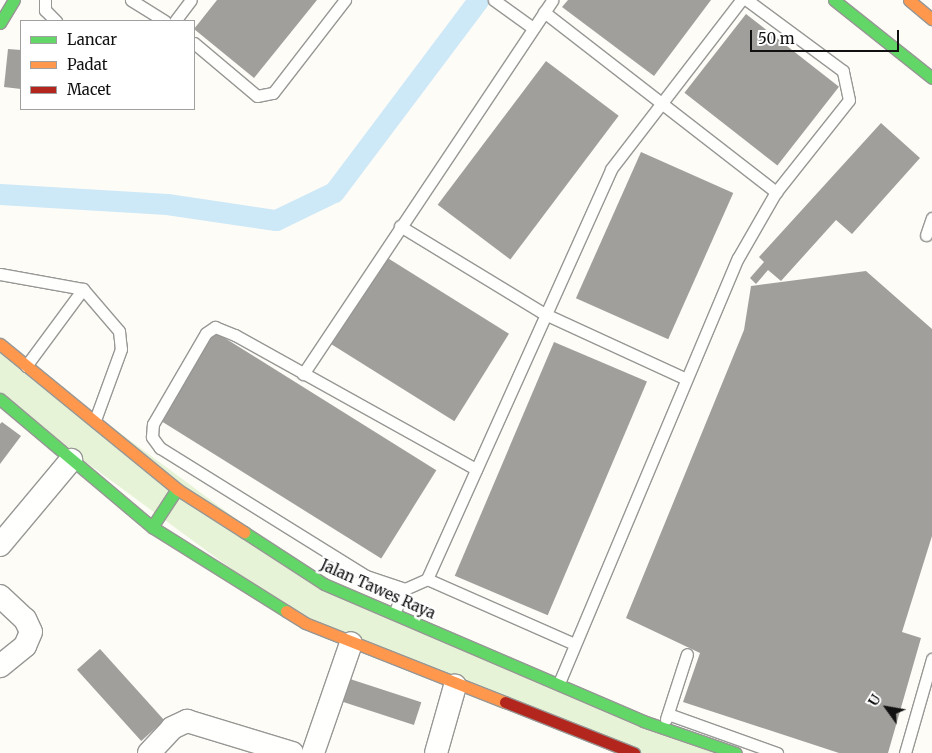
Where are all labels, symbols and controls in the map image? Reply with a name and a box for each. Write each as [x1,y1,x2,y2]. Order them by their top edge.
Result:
legend [20,20,195,110]
scale bar [752,20,901,52]
text: 50 m [758,29,795,48]
text: Lancar [67,30,117,49]
text: Padat [67,55,107,74]
text: Macet [67,80,111,99]
street label: Jalan Tawes Raya [318,556,438,622]
north arrow [862,683,912,733]
text: U [864,691,885,709]

